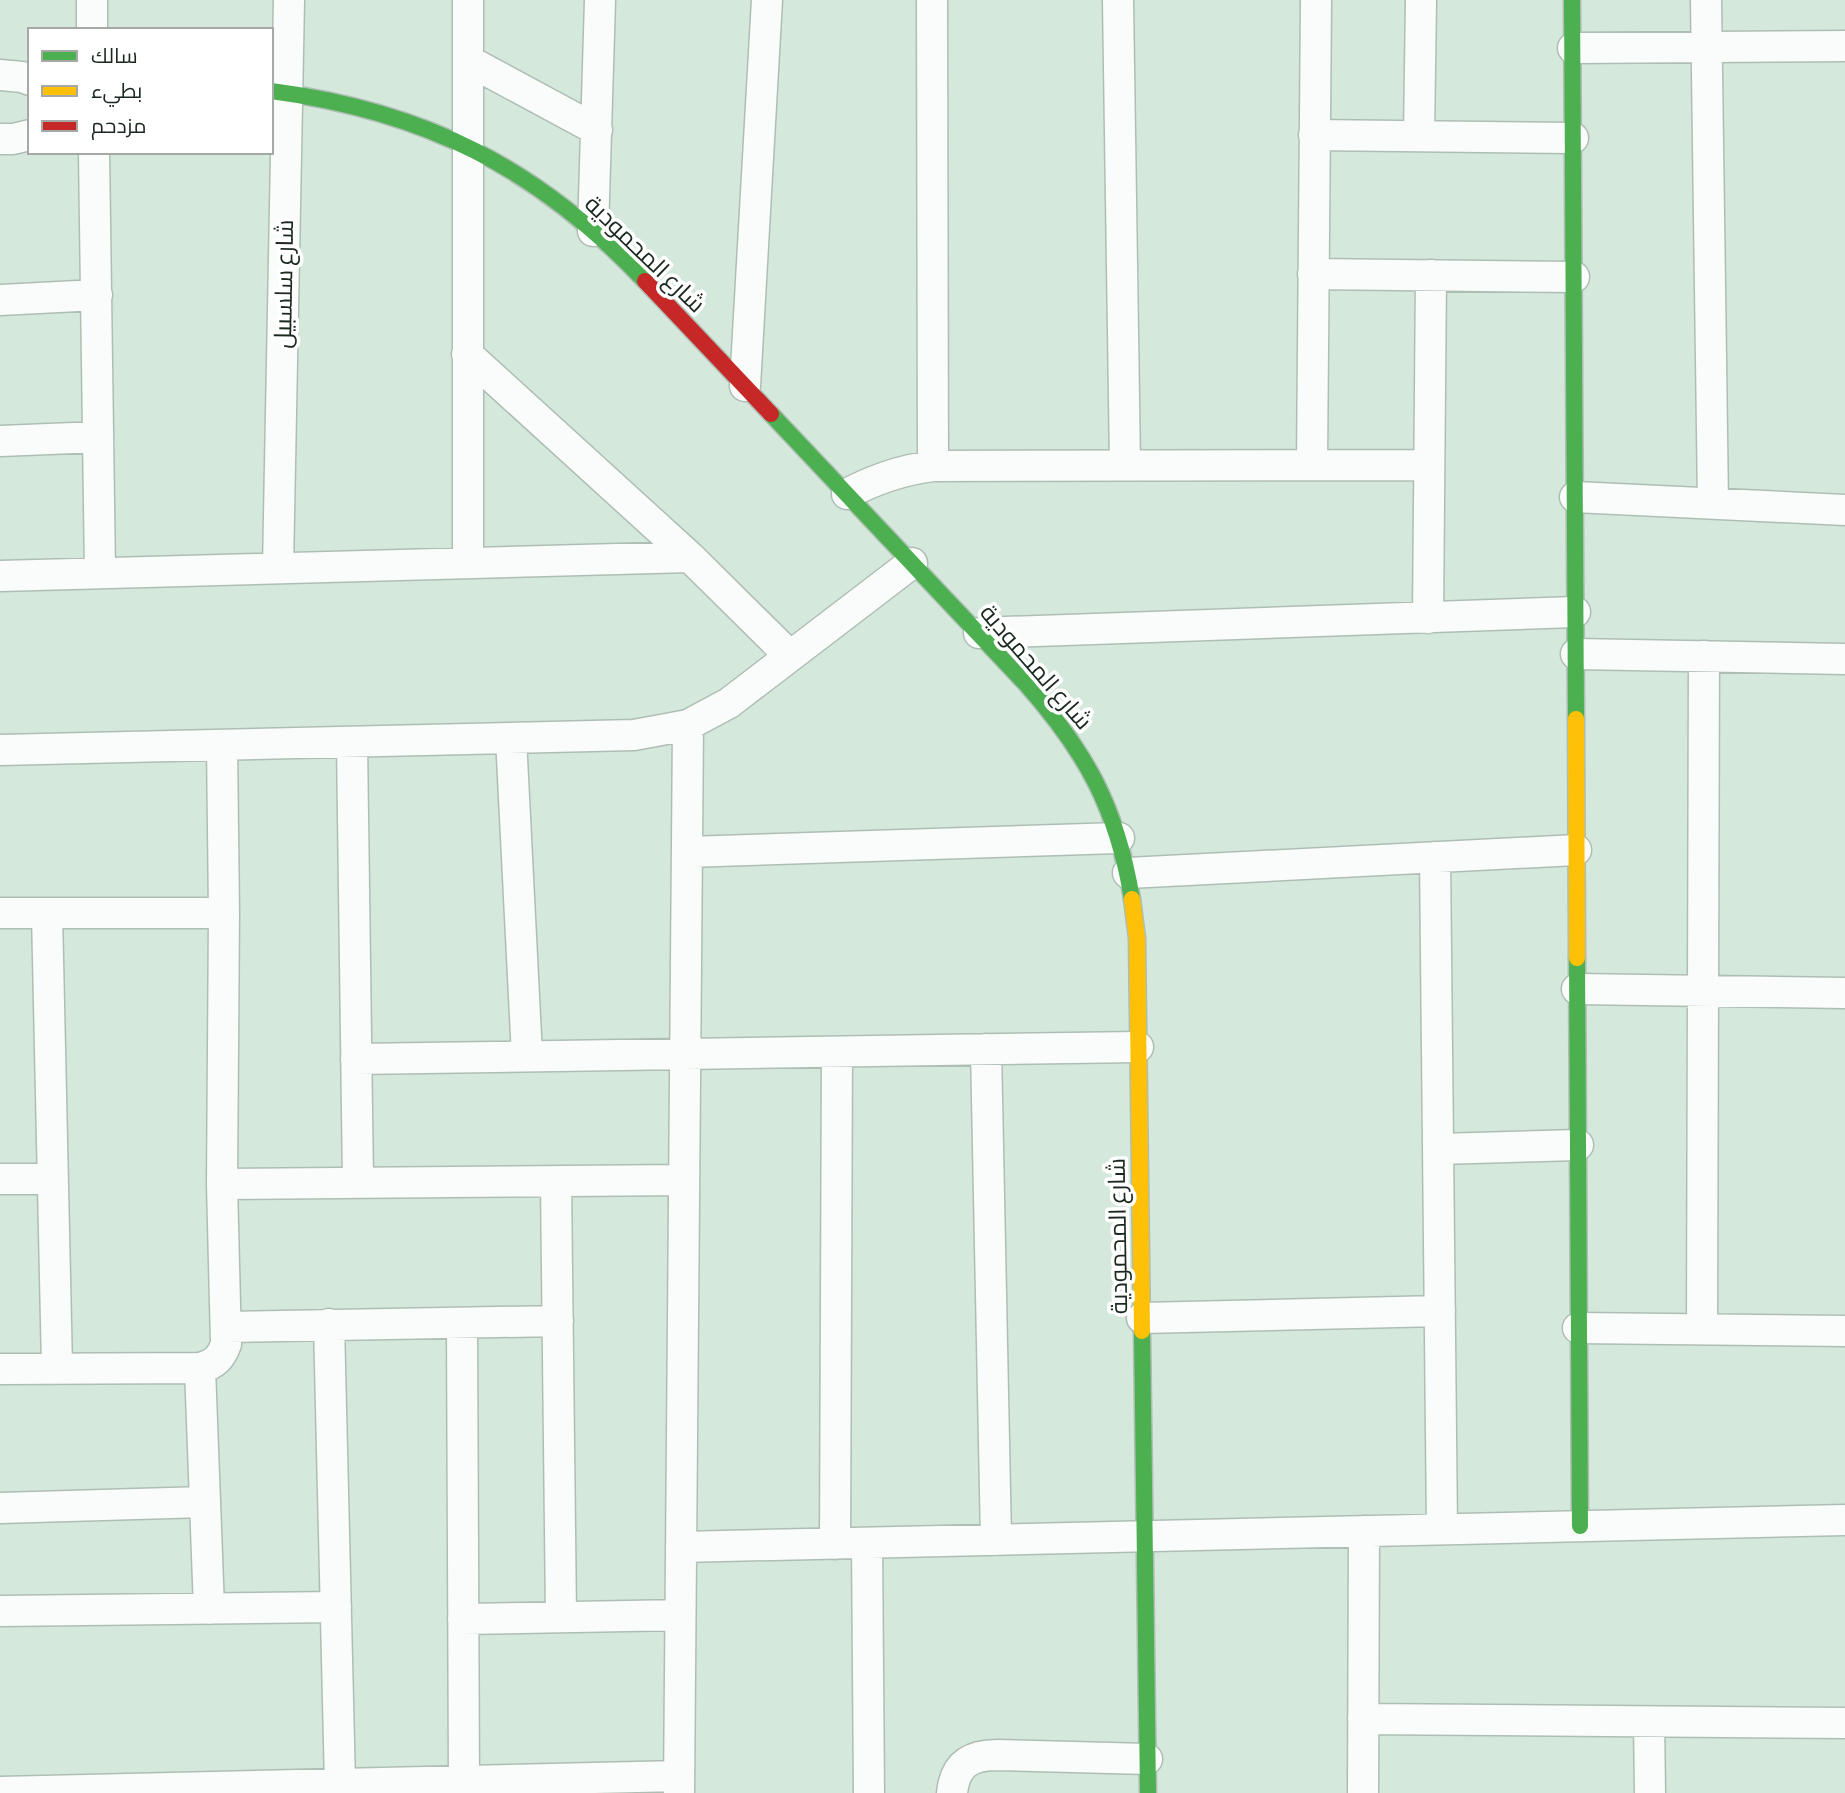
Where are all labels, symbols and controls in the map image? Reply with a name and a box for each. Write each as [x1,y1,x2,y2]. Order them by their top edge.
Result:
legend [28,28,273,154]
text: سالك [91,46,138,67]
text: بطيء [91,81,142,107]
text: مزدحم [91,116,146,140]
street label: شارع المحمودية [578,191,709,320]
street label: شارع سلسبيل [271,219,301,349]
street label: شارع المحمودية [973,600,1096,736]
street label: شارع المحمودية [1105,1158,1135,1314]

